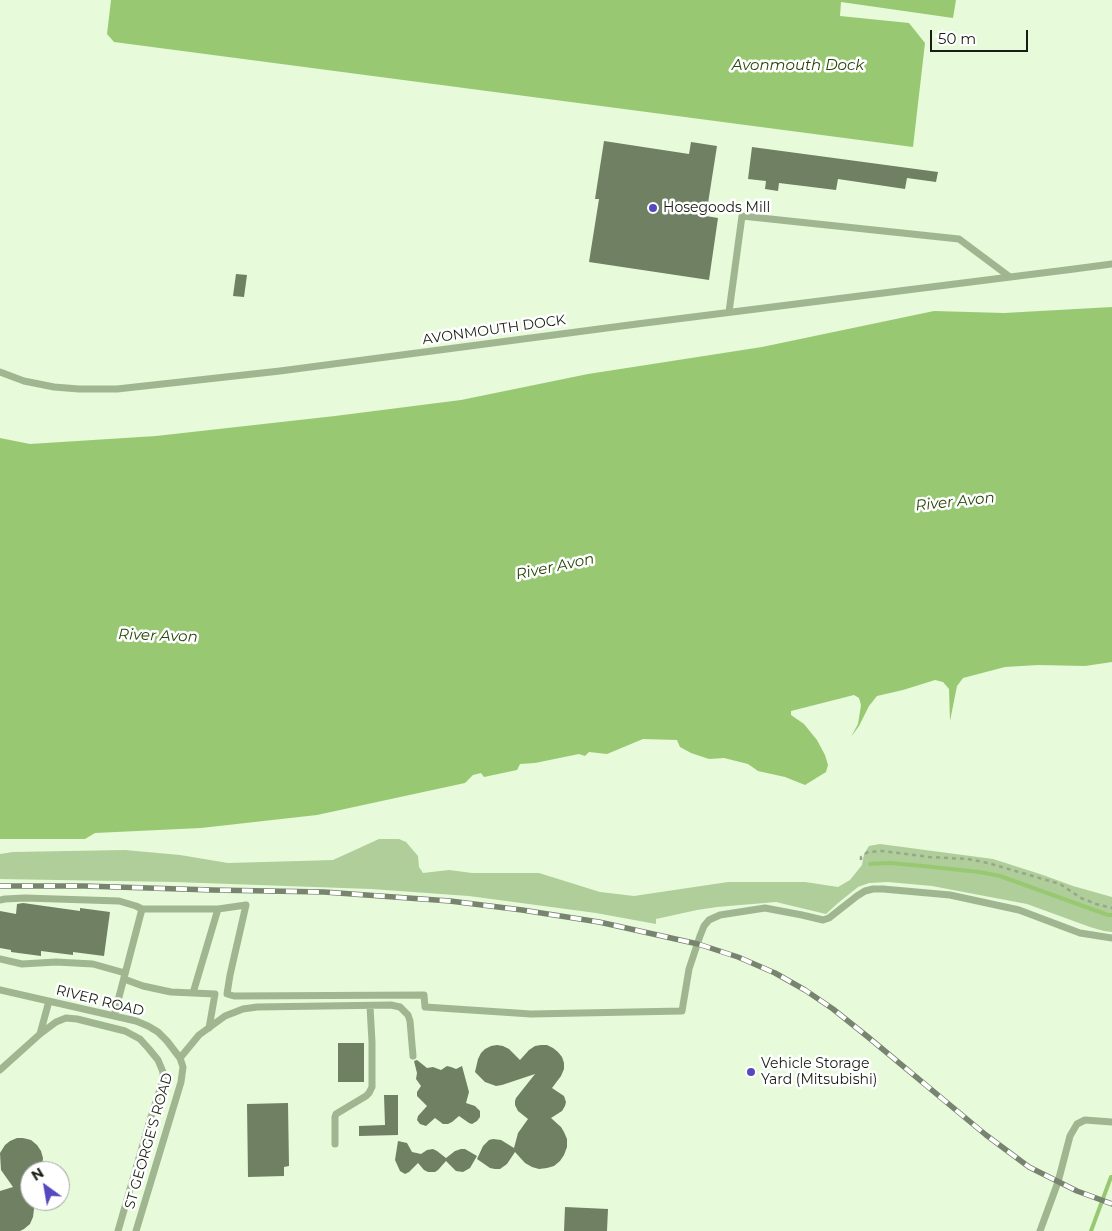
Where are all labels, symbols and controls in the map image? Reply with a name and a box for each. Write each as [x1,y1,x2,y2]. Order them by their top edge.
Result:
scale bar [932,20,1030,52]
text: 50 m [938,29,976,48]
water label: Avonmouth Dock [732,57,864,75]
place label: Hosegoods Mill [663,200,770,216]
marker: Hosegoods Mill [647,202,659,214]
street label: AVONMOUTH DOCK [421,312,567,348]
water label: River Avon [914,489,996,515]
water label: River Avon [514,550,596,584]
water label: River Avon [118,626,198,646]
street label: RIVER ROAD [54,982,146,1020]
place label: Vehicle Storage Yard (Mitsubishi) [761,1056,877,1088]
marker: Vehicle Storage Yard (Mitsubishi) [745,1066,757,1078]
street label: ST GEORGE'S ROAD [122,1071,176,1211]
north arrow [20,1161,70,1211]
text: N [28,1163,47,1185]

